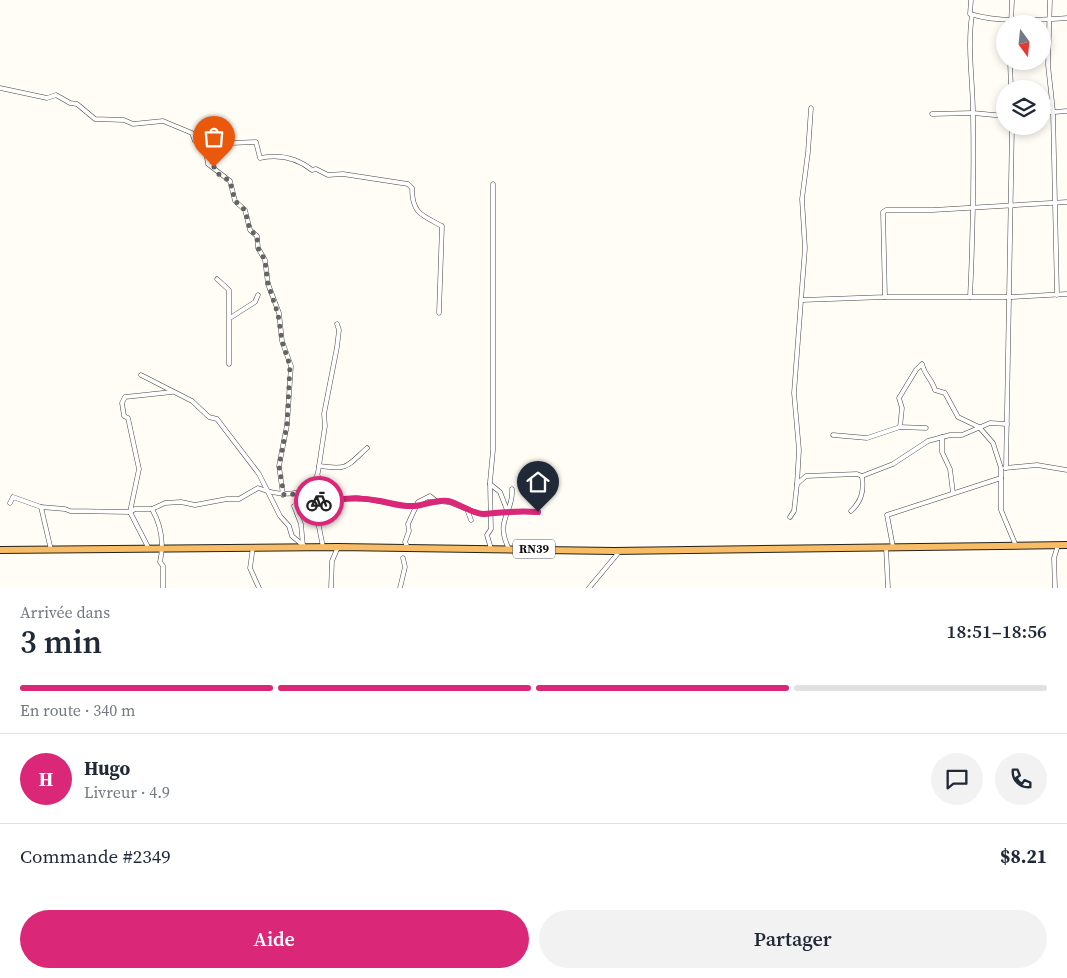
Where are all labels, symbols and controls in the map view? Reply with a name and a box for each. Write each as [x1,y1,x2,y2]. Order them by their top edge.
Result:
north arrow [996,15,1051,70]
map controls [996,15,1051,135]
button: layers [996,80,1051,135]
pin [193,116,235,167]
icon: bag [200,123,228,151]
pin [517,461,559,512]
icon: home [524,468,552,496]
courier [294,476,344,526]
icon: bike [305,487,333,515]
road number: RN39 [513,540,555,558]
text: Arrivée dans [20,601,110,623]
text: 18:51–18:56 [947,618,1047,644]
text: 3 min [20,620,102,664]
text: En route · 340 m [20,699,135,721]
button: chat [931,753,983,805]
button: phone [995,753,1047,805]
text: Hugo [84,755,130,781]
text: H [39,766,53,792]
text: Livreur · 4.9 [84,781,170,803]
text: Commande #2349 [20,843,171,869]
text: $8.21 [1000,843,1047,869]
button: Aide [20,910,529,968]
button: Partager [539,910,1047,968]

